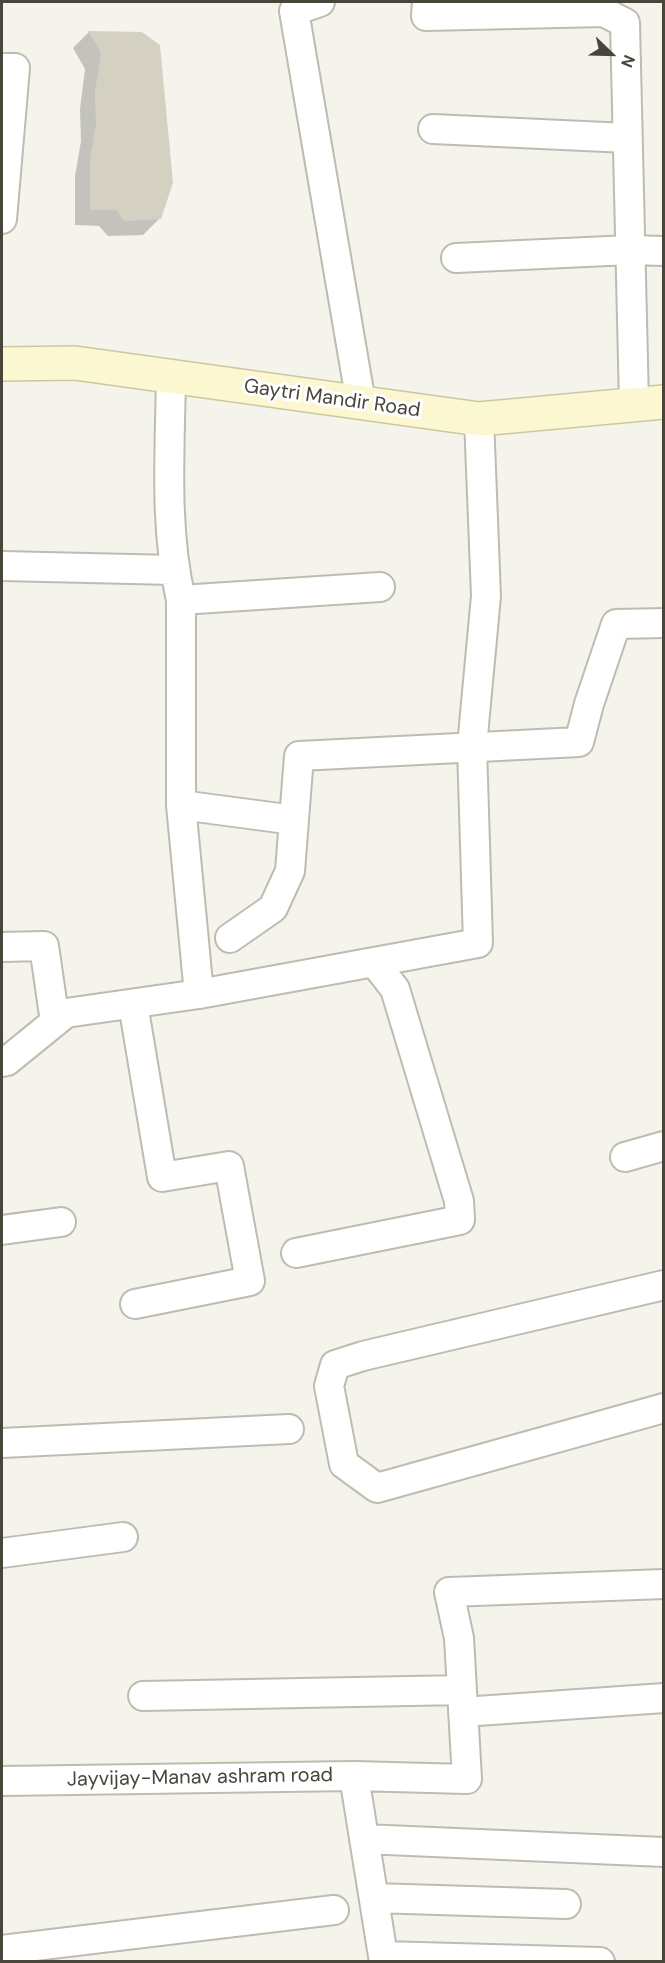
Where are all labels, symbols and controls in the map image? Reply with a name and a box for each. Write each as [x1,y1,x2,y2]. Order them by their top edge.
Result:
north arrow [581,24,641,84]
text: N [616,52,640,71]
street label: Gaytri Mandir Road [242,375,422,423]
street label: Jayvijay-Manav ashram road [67,1764,333,1792]

